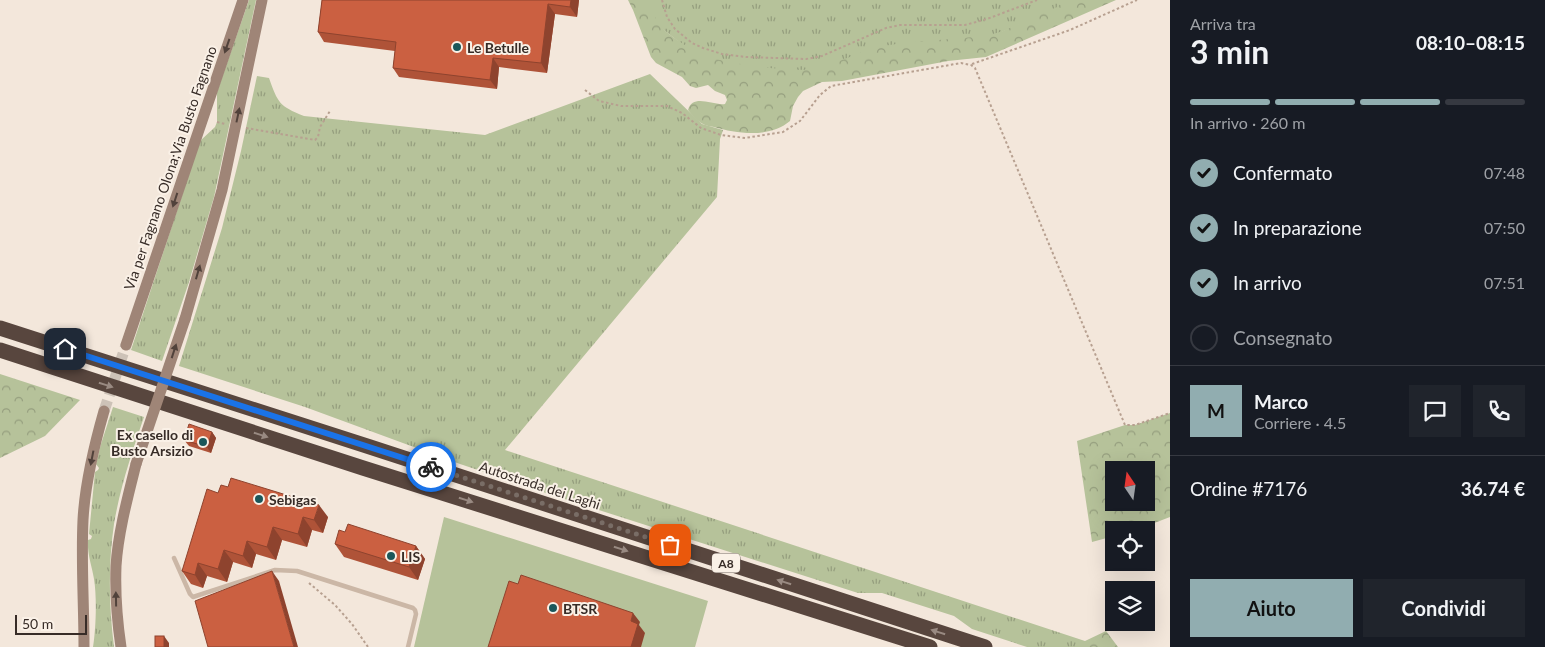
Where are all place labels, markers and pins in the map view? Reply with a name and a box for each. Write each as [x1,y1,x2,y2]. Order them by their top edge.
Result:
place label: Le Betulle [467,39,529,56]
marker: Le Betulle [451,41,463,53]
pin [44,328,86,370]
place label: Ex casello di Busto Arsizio [111,426,193,459]
marker: Ex casello di Busto Arsizio [197,436,209,448]
place label: Sebigas [269,491,316,508]
marker: Sebigas [253,493,265,505]
pin [649,524,691,566]
place label: LIS [401,548,420,565]
marker: LIS [385,550,397,562]
place label: BTSR [563,600,598,617]
marker: BTSR [547,602,559,614]

